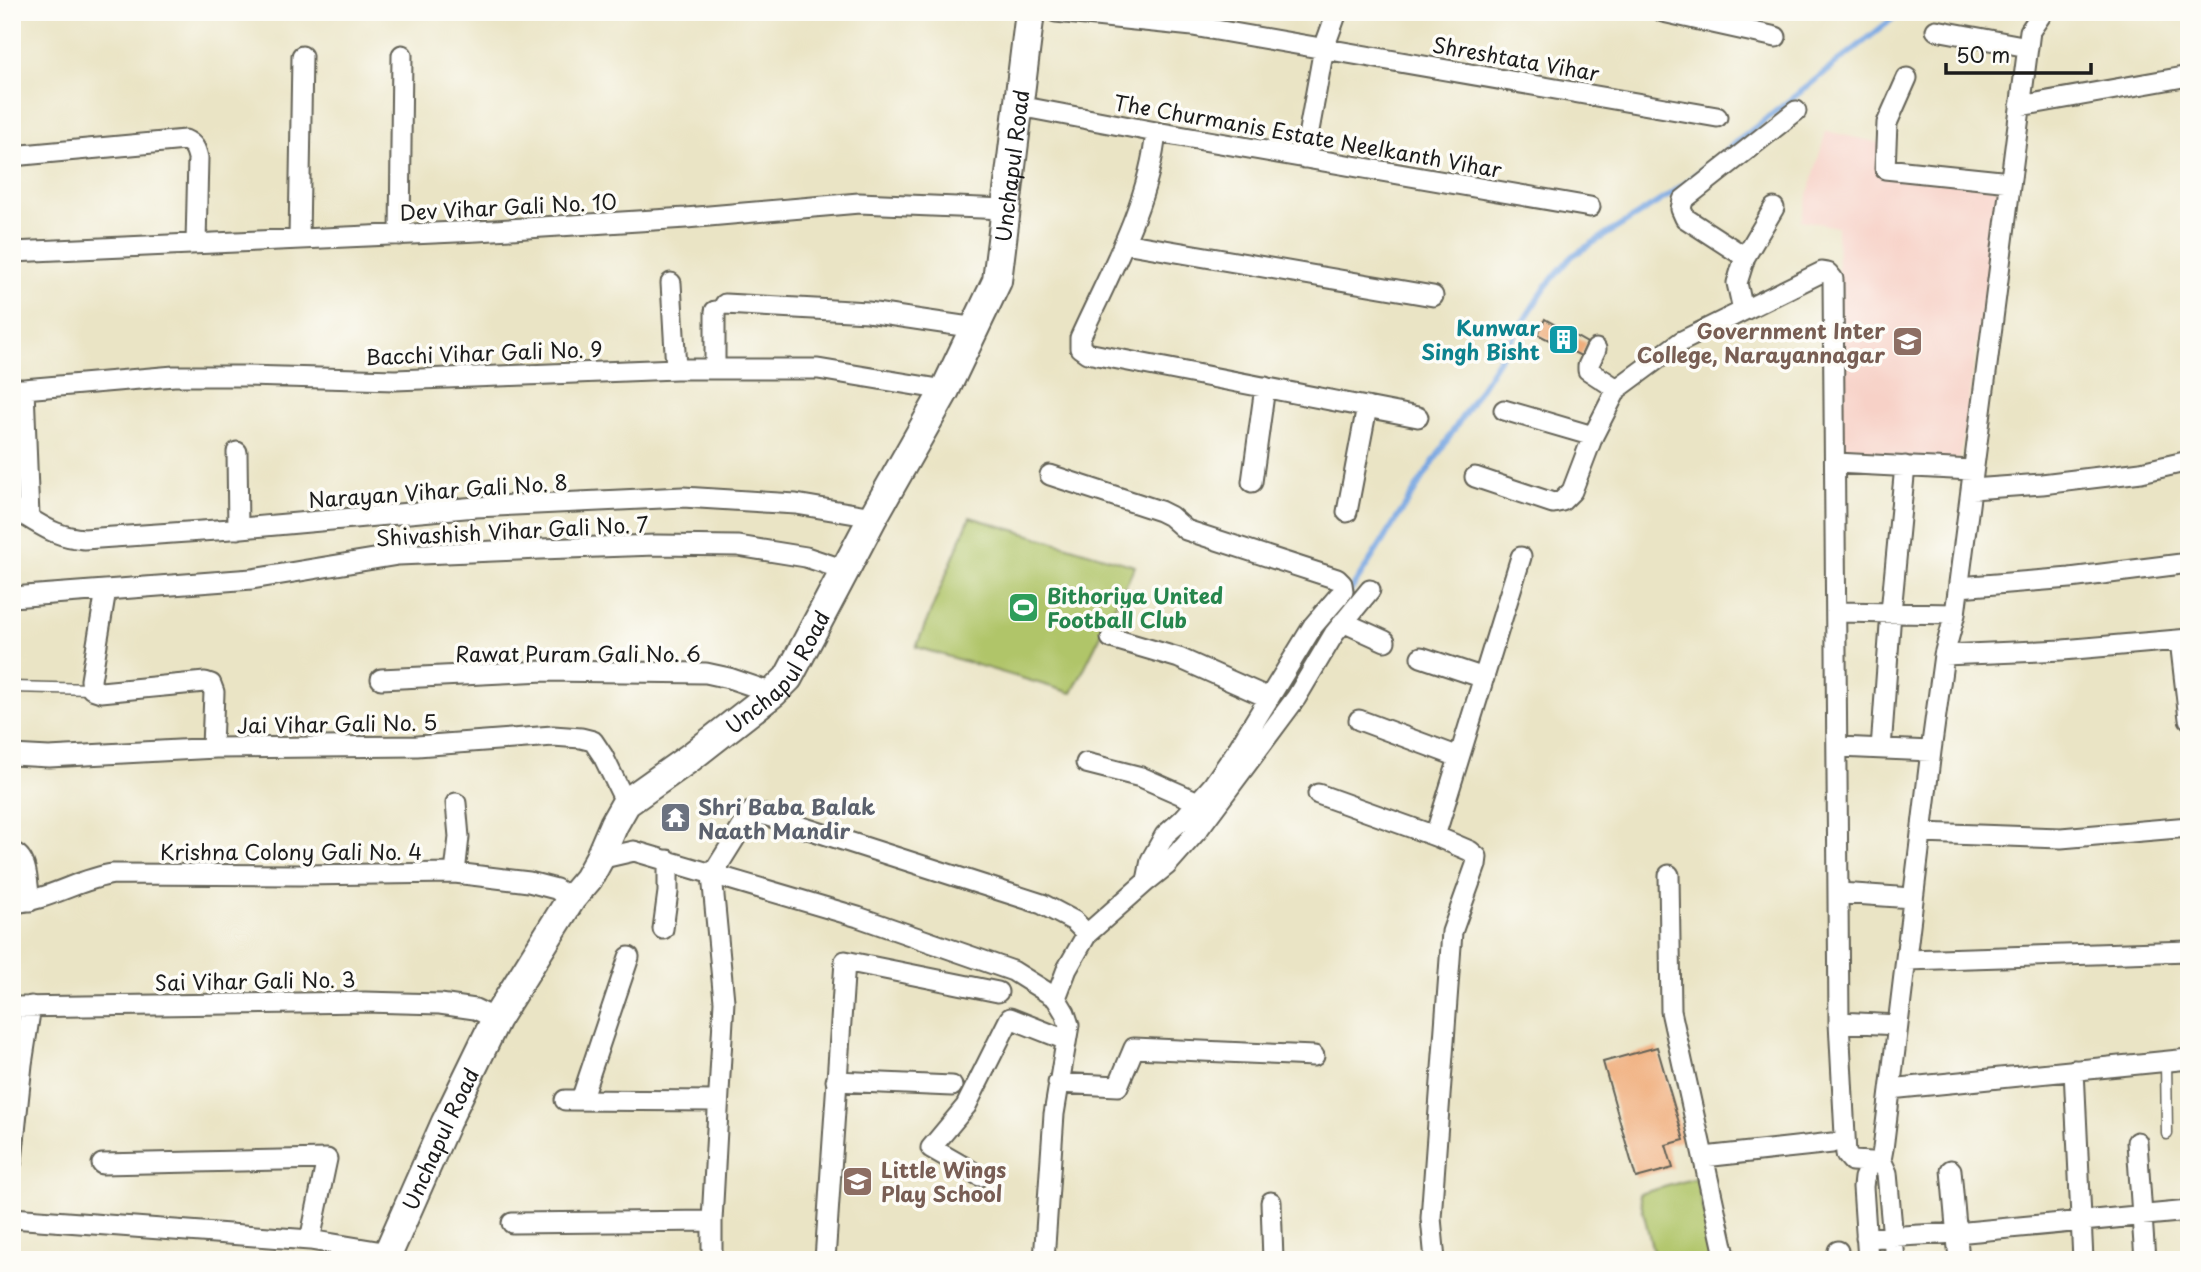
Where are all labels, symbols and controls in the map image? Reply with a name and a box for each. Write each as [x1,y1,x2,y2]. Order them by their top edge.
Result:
street label: Shreshtata Vihar [1430,28,1602,89]
scale bar [1946,32,2091,76]
text: 50 m [1956,38,2010,70]
street label: The Churmanis Estate Neelkanth Vihar [1112,85,1505,185]
street label: Unchapul Road [986,88,1036,244]
street label: Dev Vihar Gali No. 10 [399,184,617,228]
place label: Kunwar Singh Bisht [1421,311,1540,367]
place label: Government Inter College, Narayannagar [1637,314,1885,370]
building icon: Kunwar Singh Bisht [1546,322,1580,356]
school or university icon: Government Inter College, Narayannagar [1891,325,1925,359]
street label: Bacchi Vihar Gali No. 9 [365,332,603,372]
street label: Narayan Vihar Gali No. 8 [307,465,569,515]
street label: Shivashish Vihar Gali No. 7 [375,507,649,553]
place label: Bithoriya United Football Club [1047,579,1223,635]
sports icon: Bithoriya United Football Club [1007,590,1041,624]
street label: Unchapul Road [718,605,837,741]
street label: Rawat Puram Gali No. 6 [455,637,701,669]
street label: Jai Vihar Gali No. 5 [236,705,438,741]
place label: Shri Baba Balak Naath Mandir [698,790,875,846]
temple icon: Shri Baba Balak Naath Mandir [658,801,692,835]
street label: Krishna Colony Gali No. 4 [160,835,422,867]
street label: Sai Vihar Gali No. 3 [154,962,356,998]
street label: Unchapul Road [393,1062,486,1215]
place label: Little Wings Play School [881,1153,1006,1209]
school or university icon: Little Wings Play School [841,1164,875,1198]

